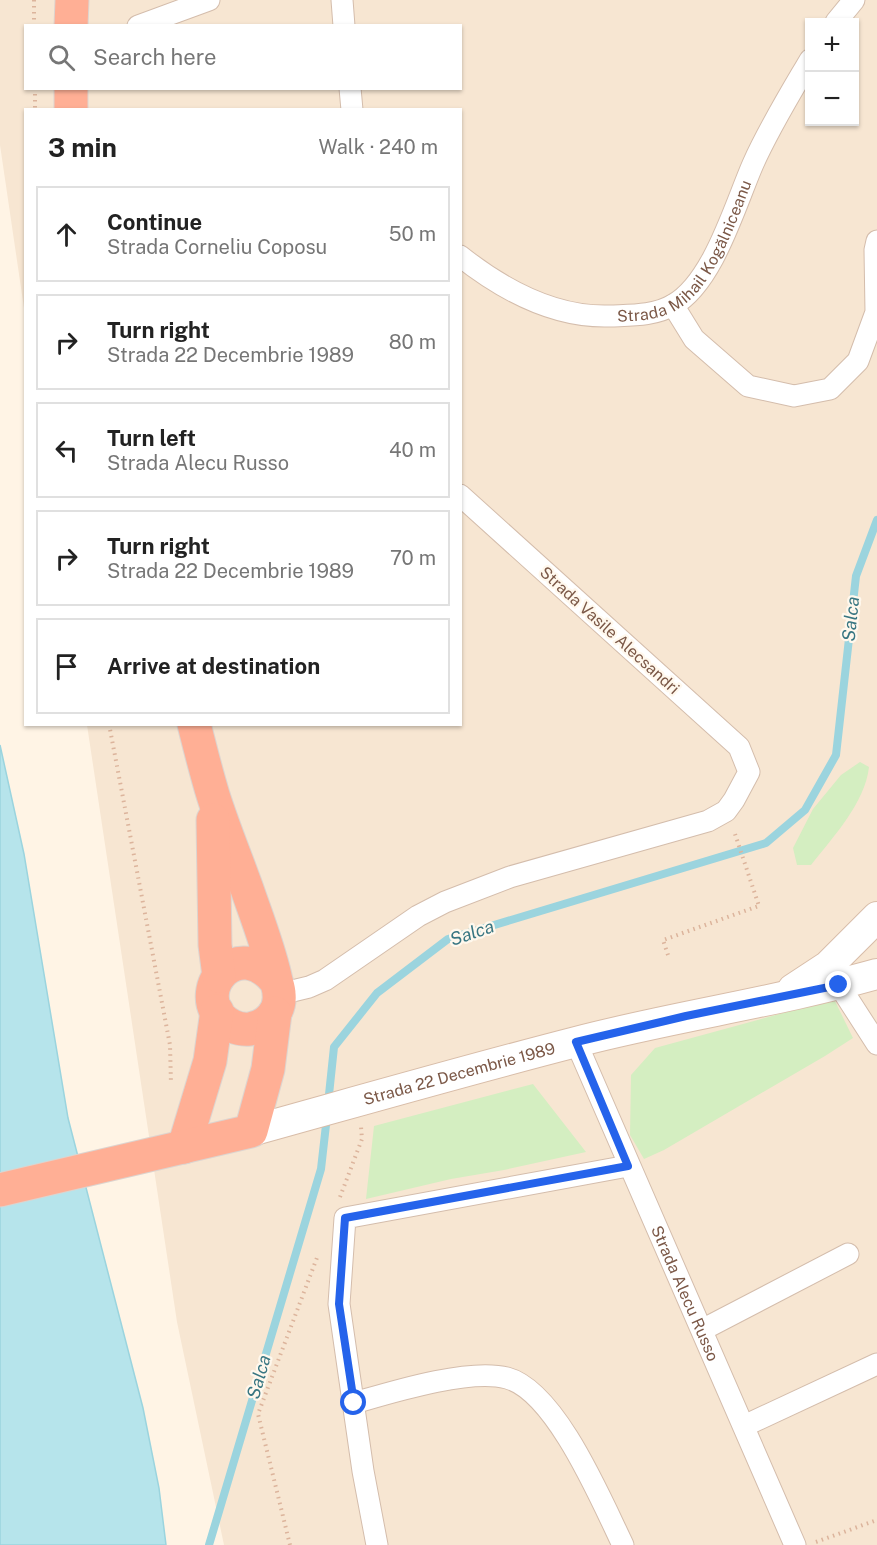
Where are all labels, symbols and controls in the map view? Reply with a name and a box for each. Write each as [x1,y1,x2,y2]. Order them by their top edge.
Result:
map controls [805,18,859,126]
button: + [805,18,859,72]
search box [24,24,462,90]
icon: search [45,41,78,74]
text: Search here [93,44,217,70]
button: − [805,72,859,126]
text: 3 min [48,132,117,163]
text: Walk · 240 m [318,135,438,159]
street label: Strada Mihail Kogălniceanu [617,177,755,326]
text: Continue [107,209,202,235]
icon: ahead [50,218,83,251]
text: 50 m [389,222,436,246]
text: Strada Corneliu Coposu [107,235,327,259]
text: Turn right [107,317,210,343]
icon: right [50,326,83,359]
text: 80 m [389,330,436,354]
text: Strada 22 Decembrie 1989 [107,343,354,367]
text: Turn left [107,425,196,451]
icon: left [50,434,83,467]
text: 40 m [389,438,436,462]
text: Strada Alecu Russo [107,451,289,475]
text: Turn right [107,533,210,559]
icon: right [50,542,83,575]
text: 70 m [390,546,436,570]
text: Strada 22 Decembrie 1989 [107,559,354,583]
street label: Strada Vasile Alecsandri [536,563,683,698]
water label: Salca [838,595,863,642]
icon: arrive [50,650,83,683]
text: Arrive at destination [107,653,320,679]
water label: Salca [447,915,497,950]
route end [825,971,851,997]
street label: Strada 22 Decembrie 1989 [361,1039,557,1109]
street label: Strada Alecu Russo [647,1223,723,1364]
water label: Salca [242,1352,275,1401]
route start [340,1389,366,1415]

